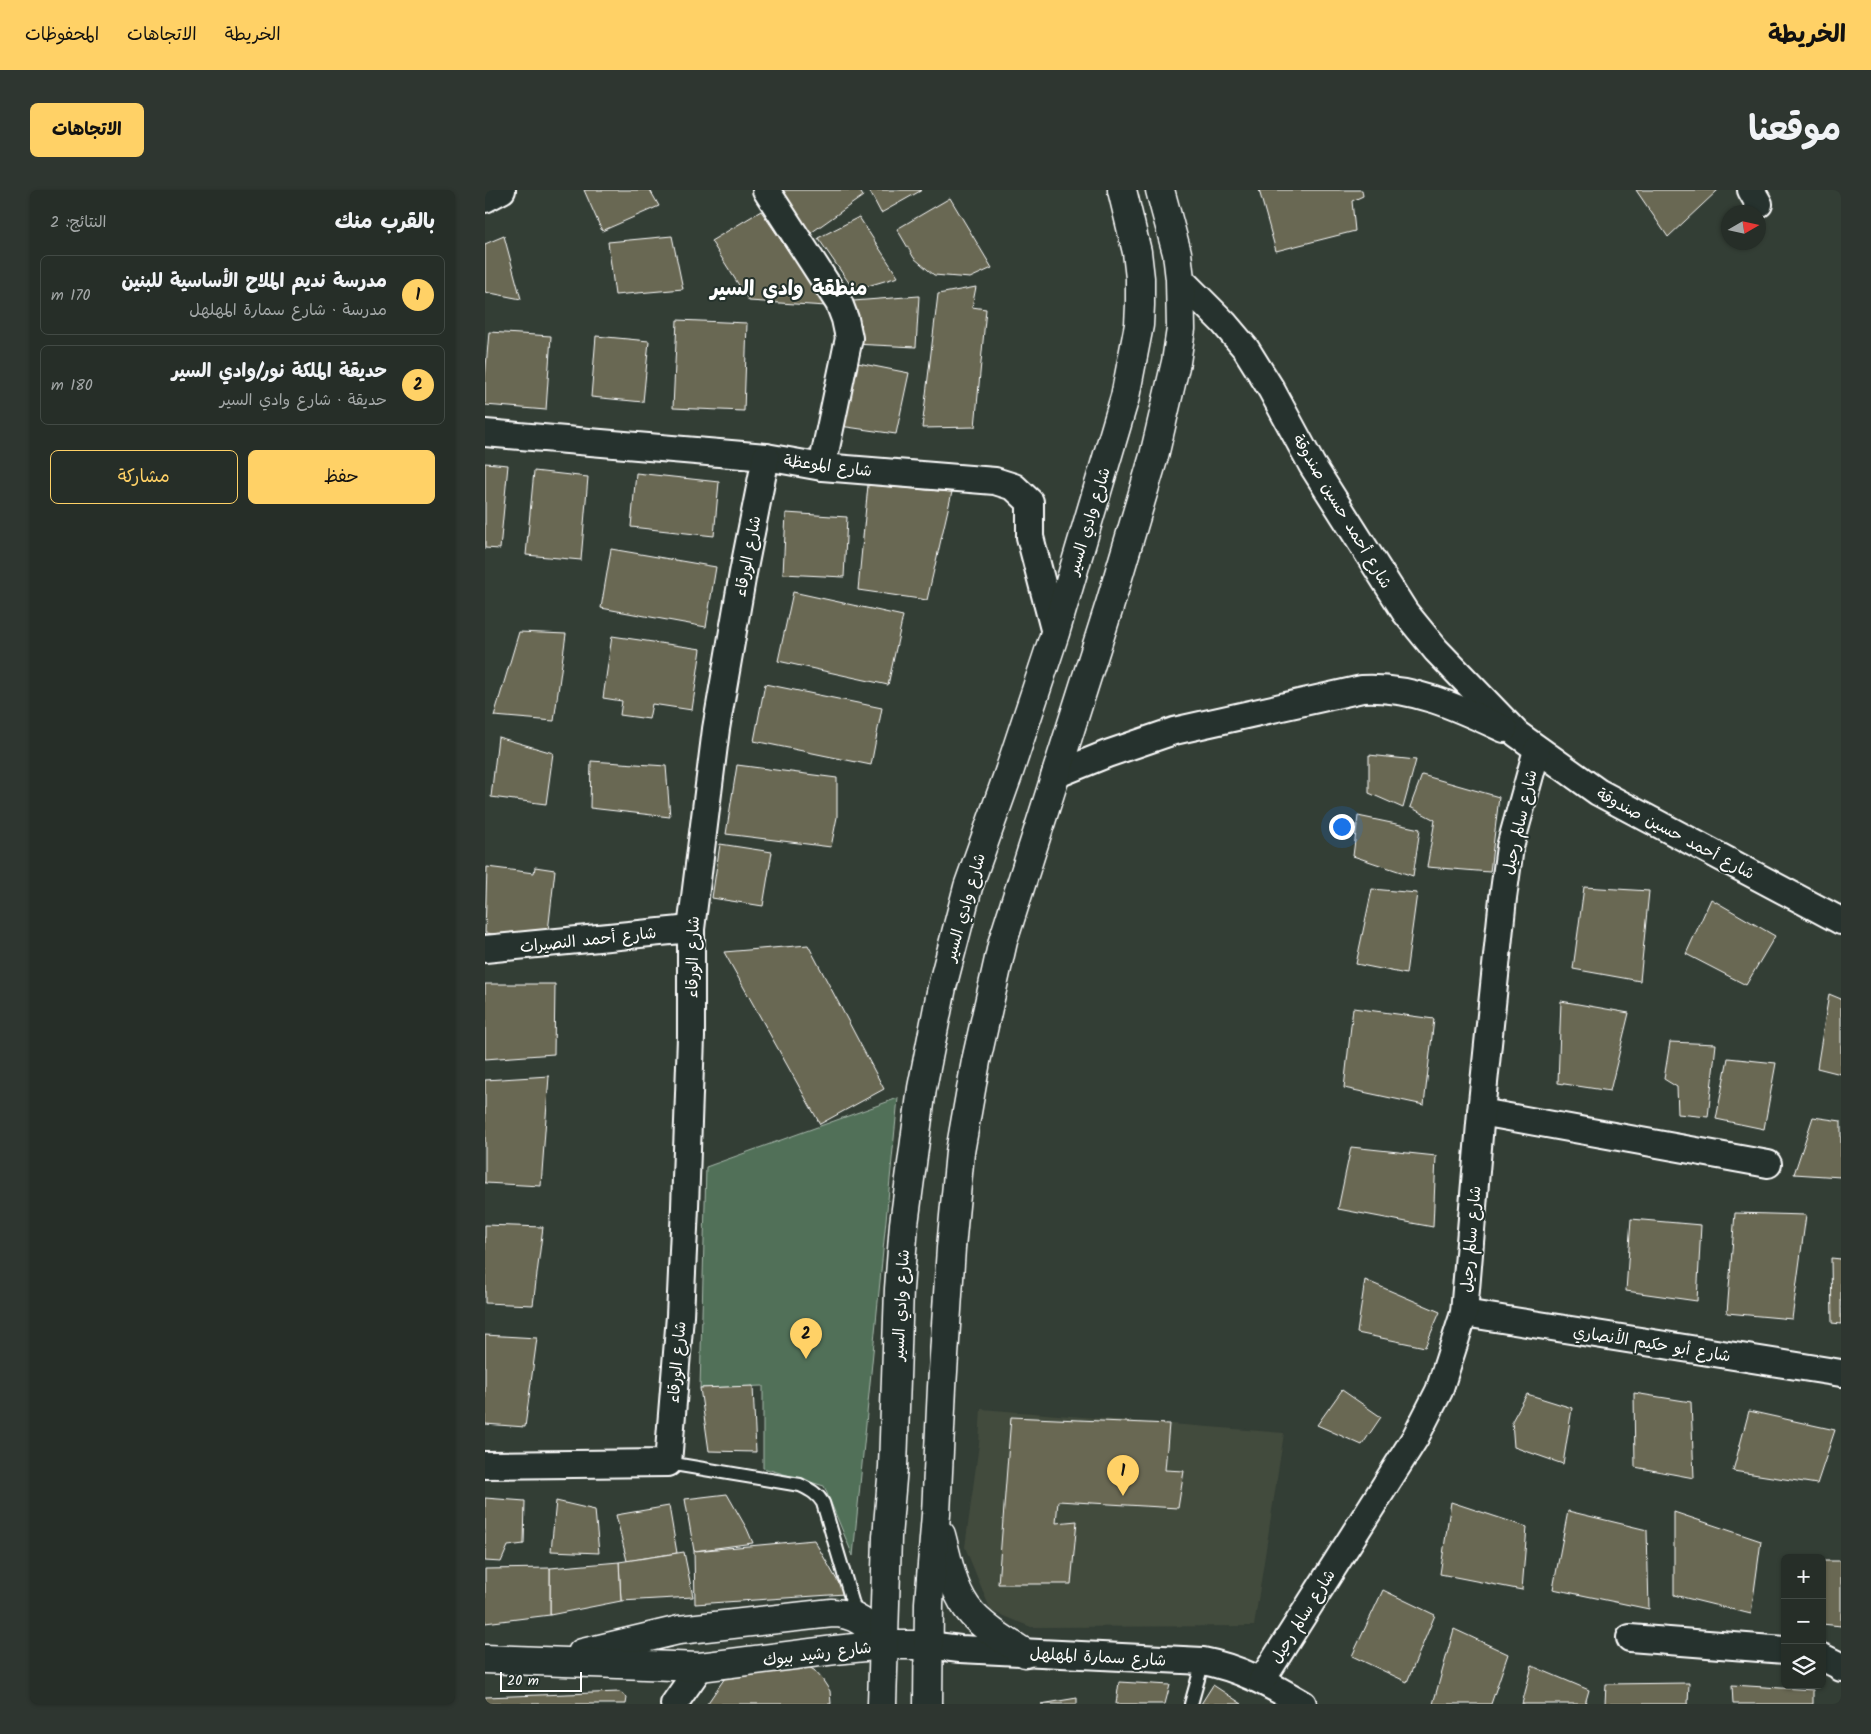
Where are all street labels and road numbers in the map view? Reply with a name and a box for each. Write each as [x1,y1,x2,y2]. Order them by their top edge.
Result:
street label: شارع أحمد حسين صندوقة [1286,430,1398,594]
street label: شارع الموعظة [782,449,873,484]
street label: شارع وادي السير [1061,465,1118,580]
street label: شارع الورقاء [728,514,769,599]
street label: شارع سالم رحيل [1496,767,1545,877]
street label: شارع أحمد حسين صندوقة [1592,782,1759,887]
street label: شارع وادي السير [938,850,993,966]
street label: شارع الورقاء [680,916,707,998]
street label: شارع أحمد النصيرات [519,921,658,960]
street label: شارع سالم رحيل [1454,1185,1489,1294]
street label: شارع وادي السير [886,1249,917,1363]
street label: شارع الورقاء [661,1320,694,1404]
street label: شارع أبو حكيم الأنصاري [1571,1320,1732,1369]
street label: شارع سالم رحيل [1264,1565,1342,1669]
street label: شارع رشيد بيوك [761,1635,873,1674]
street label: شارع سمارة المهلهل [1029,1641,1167,1674]

